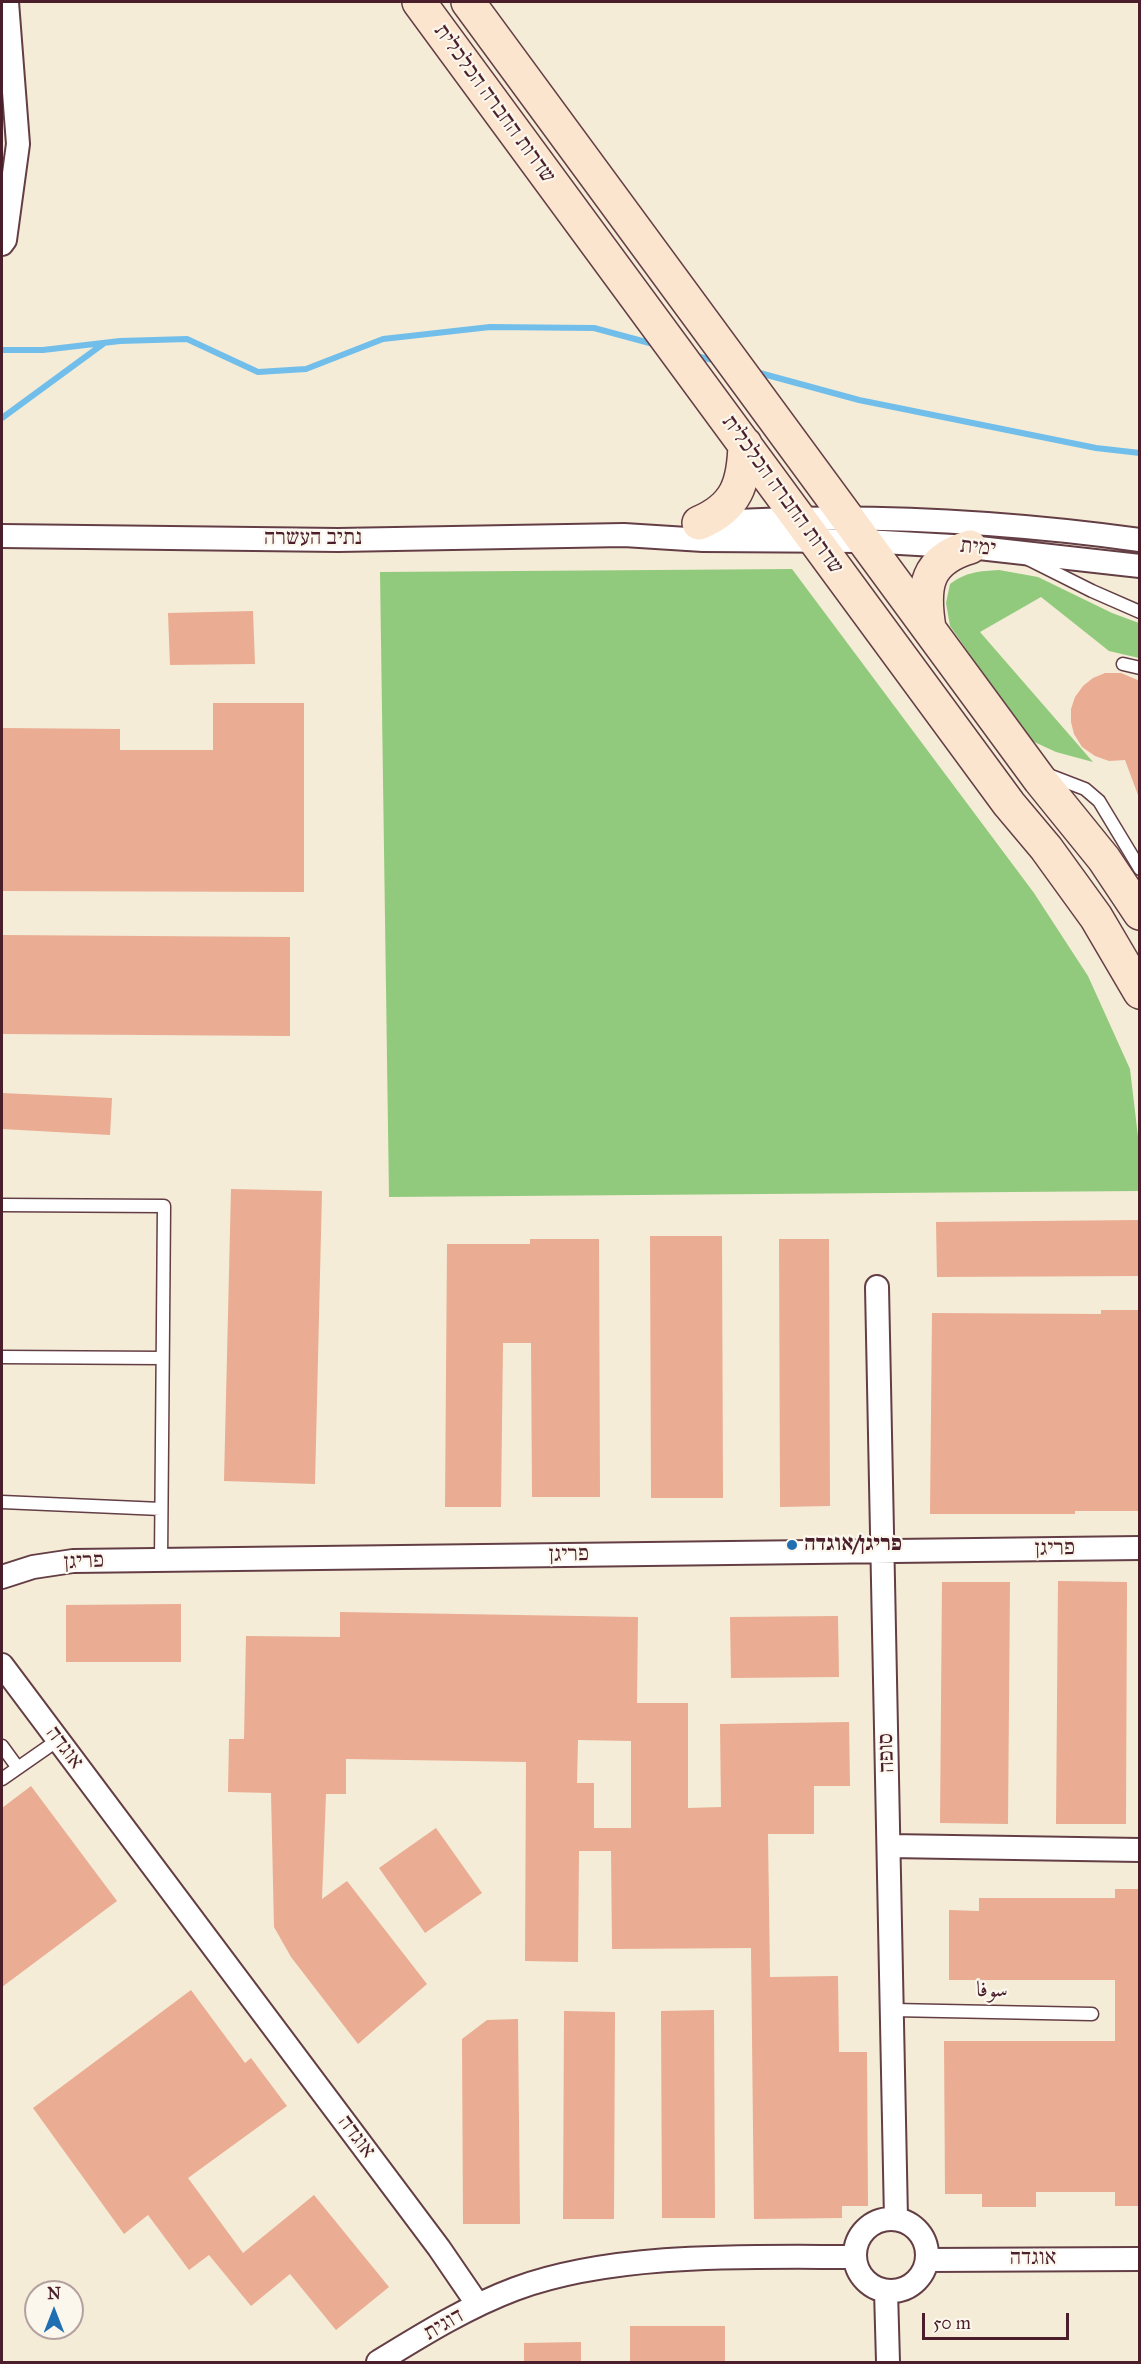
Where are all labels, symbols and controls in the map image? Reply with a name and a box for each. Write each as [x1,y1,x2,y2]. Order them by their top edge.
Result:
street label: שדרות החברה הכלכלית [427,19,561,189]
street label: שדרות החברה הכלכלית [715,410,849,580]
street label: נתיב העשרה [264,526,362,552]
street label: ימית [959,533,997,563]
place label: פריגן/אוגדה [804,1532,902,1558]
street label: פריגן [1035,1535,1075,1563]
marker: פריגן/אוגדה [785,1538,799,1552]
street label: פריגן [549,1541,589,1569]
street label: פריגן [63,1548,105,1576]
street label: אוגדה [39,1721,89,1775]
street label: סופה [873,1733,901,1773]
street label: سوفا [976,1978,1008,2004]
street label: אוגדה [331,2110,381,2164]
street label: אוגדה [1010,2246,1056,2272]
north arrow [24,2280,84,2340]
text: N [47,2284,61,2303]
scale bar [925,2301,1072,2339]
street label: דוגית [419,2303,469,2347]
text: 50 m [933,2312,971,2334]

